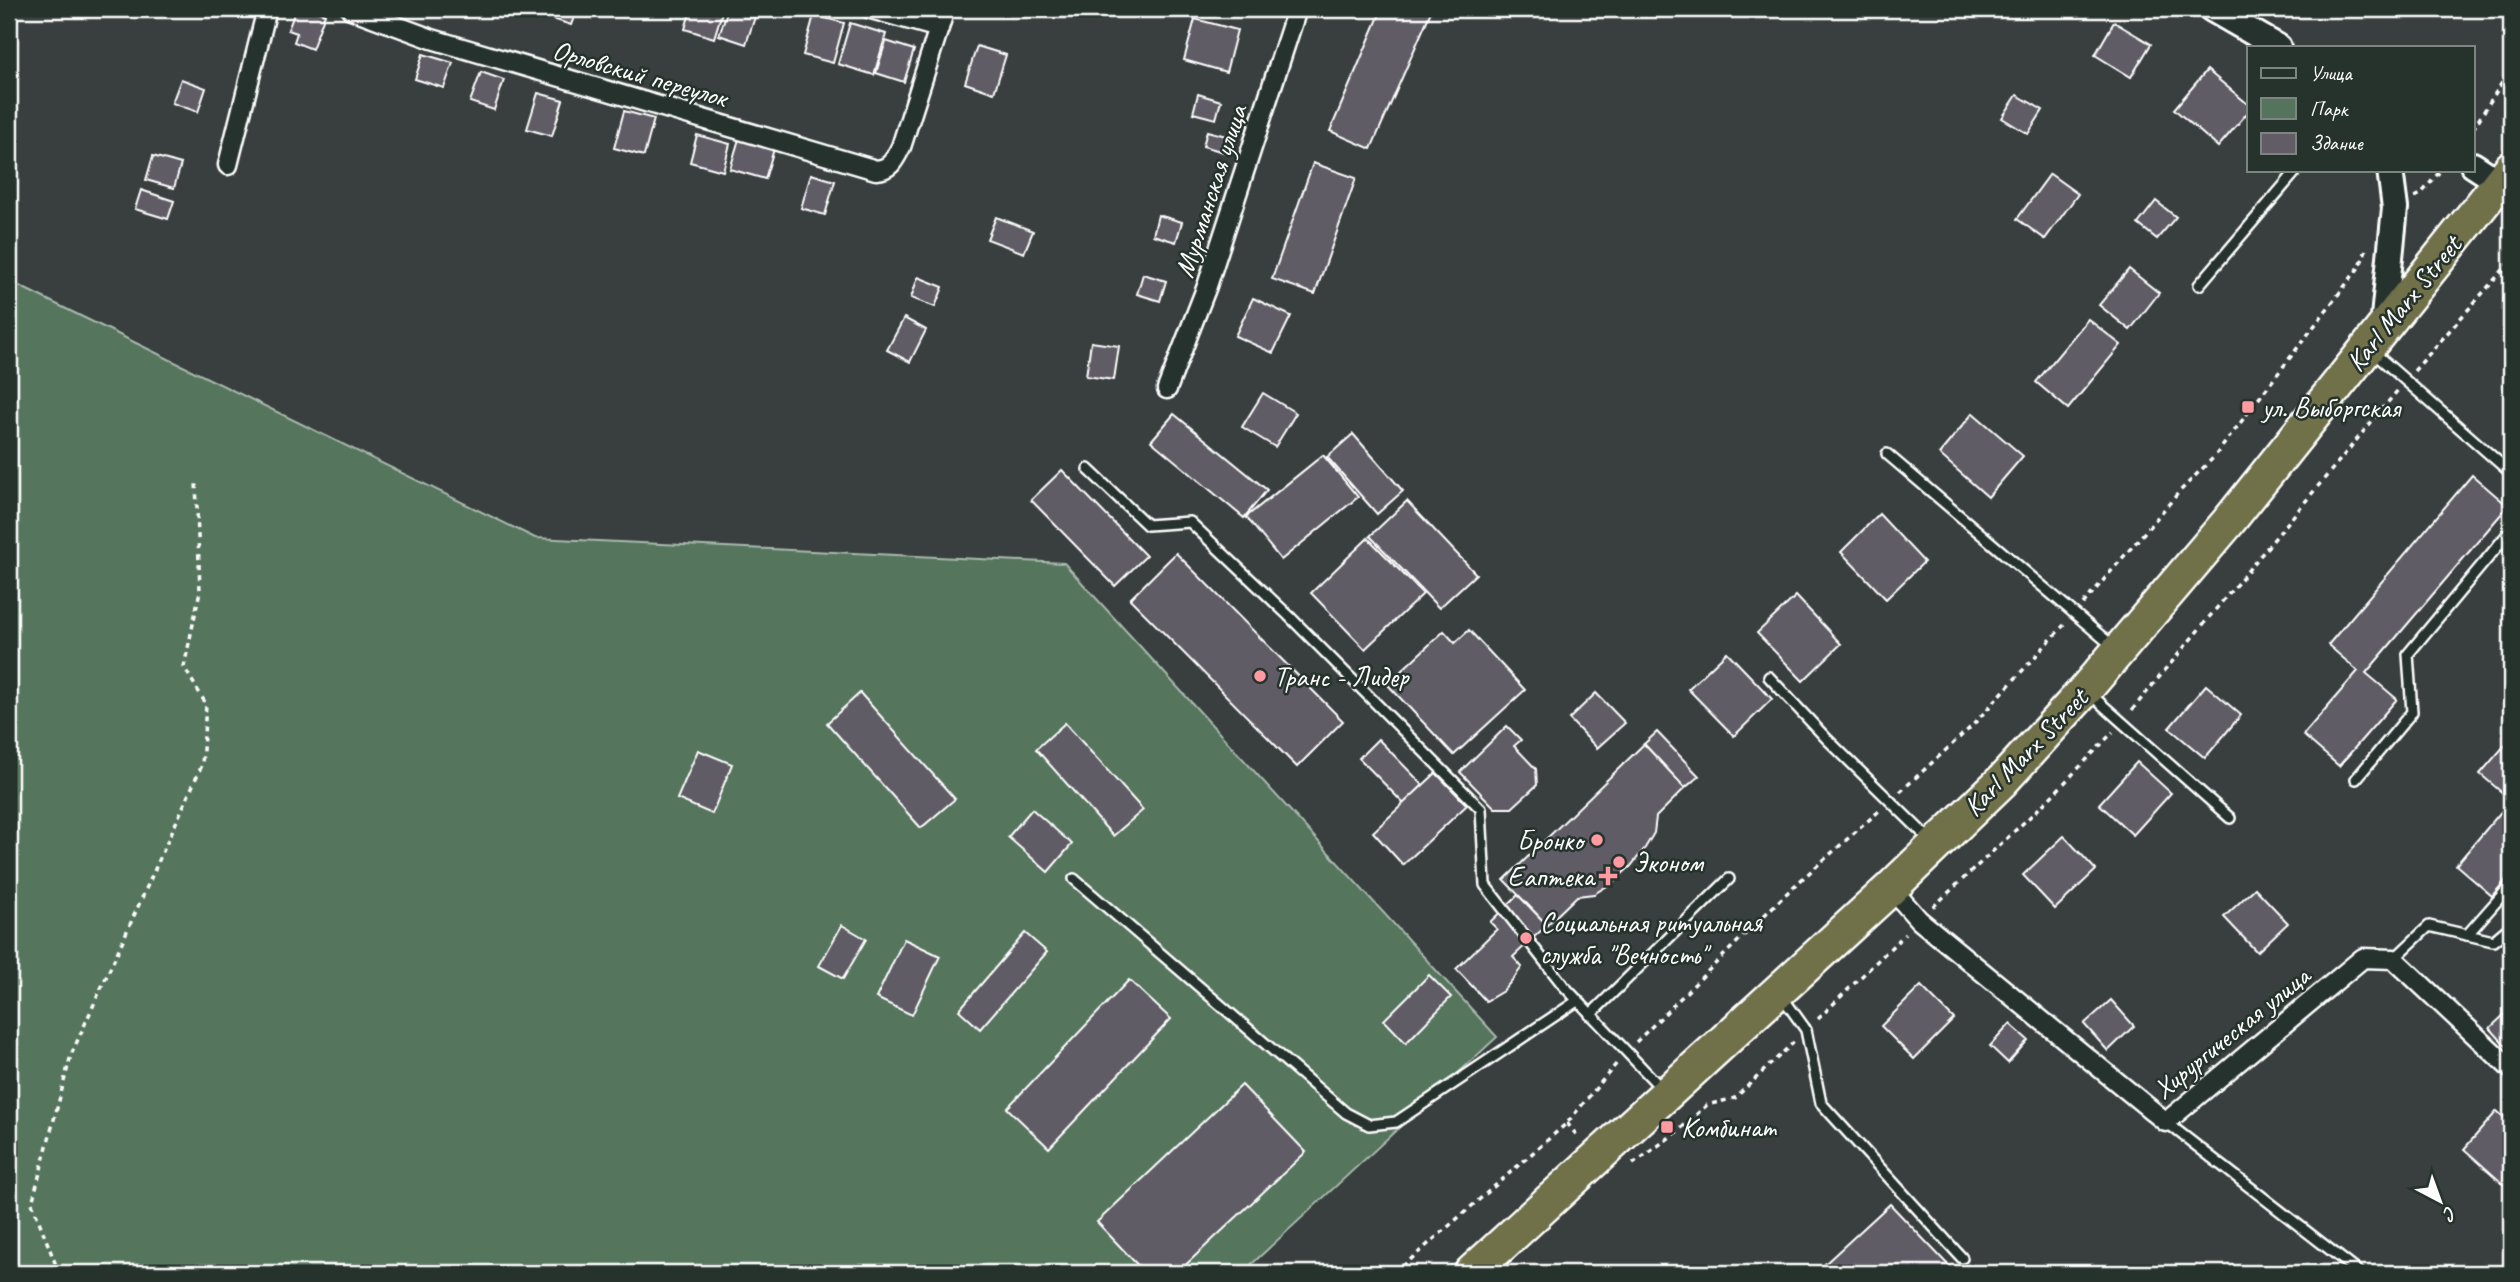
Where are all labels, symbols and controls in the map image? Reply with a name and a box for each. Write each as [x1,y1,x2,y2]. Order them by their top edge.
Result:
street label: Орловский переулок [549,32,734,116]
legend [2247,46,2474,172]
text: Улица [2310,60,2353,86]
text: Парк [2310,96,2350,122]
street label: Мурманская улица [1166,99,1255,282]
text: Здание [2310,130,2364,156]
street label: Karl Marx Street [2338,226,2470,378]
place label: ул. Выборгская [2260,390,2402,425]
marker: ул. Выборгская [2240,399,2256,415]
place label: Транс - Лидер [1274,659,1410,694]
marker: Транс - Лидер [1252,668,1268,684]
street label: Karl Marx Street [1956,679,2097,824]
place label: Бронко [1517,823,1586,858]
marker: Бронко [1589,832,1605,848]
place label: Эконом [1633,845,1705,880]
marker: Эконом [1611,854,1627,870]
place label: Еаптека [1508,859,1597,894]
marker: Еаптека [1600,868,1616,884]
place label: Социальная ритуальная служба "Вечность" [1540,905,1763,972]
marker: Социальная ритуальная служба "Вечность" [1518,930,1534,946]
street label: Хирургическая улица [2146,957,2319,1106]
place label: Комбинат [1681,1110,1777,1145]
marker: Комбинат [1659,1119,1675,1135]
north arrow [2404,1166,2474,1236]
text: С [2437,1201,2462,1227]

